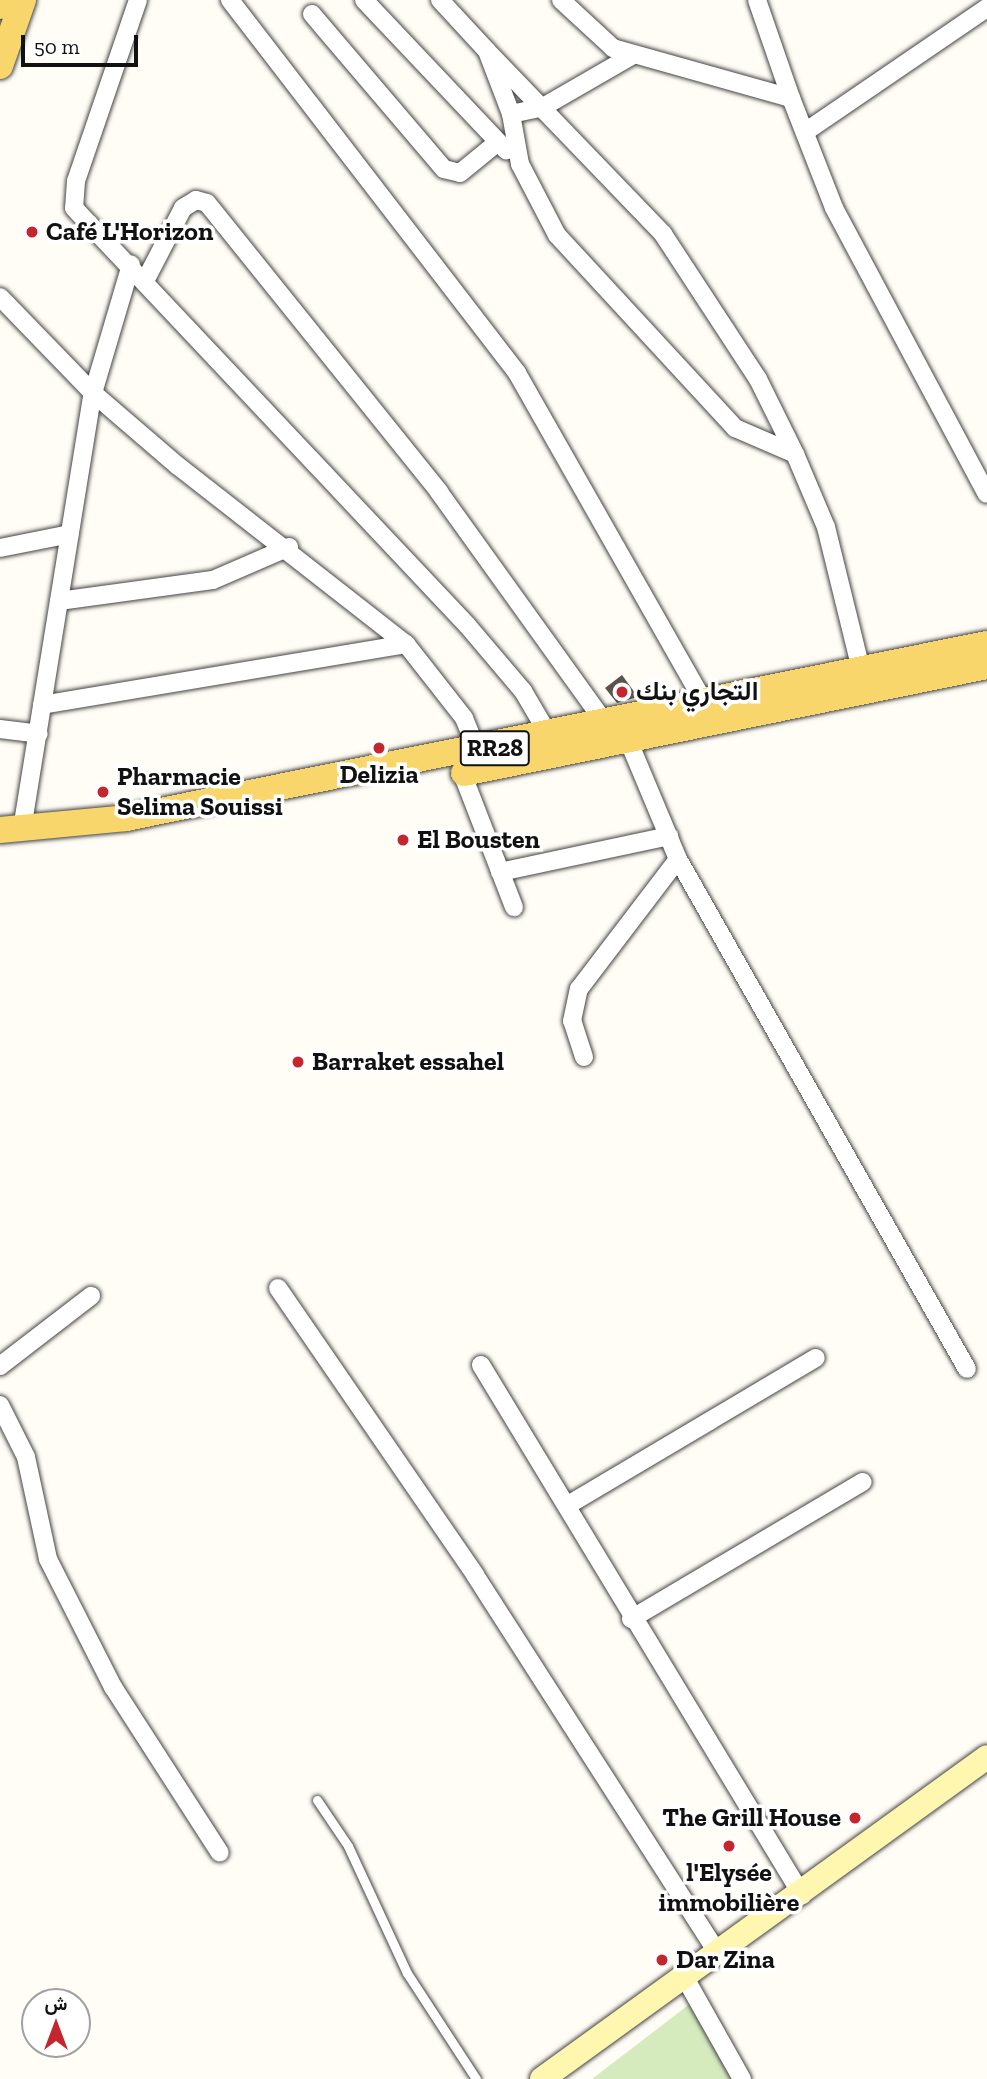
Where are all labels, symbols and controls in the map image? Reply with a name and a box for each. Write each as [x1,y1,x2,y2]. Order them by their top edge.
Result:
scale bar [24,21,142,65]
text: 50 m [34,34,80,59]
place label: Café L'Horizon [46,216,213,248]
marker: Café L'Horizon [24,224,40,240]
place label: التجاري بنك [636,676,758,708]
marker: التجاري بنك [614,684,630,700]
road number: RR28 [458,728,532,768]
marker: Delizia [371,740,387,756]
place label: Delizia [339,759,419,791]
place label: Pharmacie Selima Souissi [117,761,283,822]
marker: Pharmacie Selima Souissi [95,784,111,800]
place label: El Bousten [417,824,540,856]
marker: El Bousten [395,832,411,848]
place label: Barraket essahel [312,1046,504,1078]
marker: Barraket essahel [290,1054,306,1070]
place label: The Grill House [662,1802,841,1834]
marker: The Grill House [847,1810,863,1826]
marker: l'Elysée immobilière [721,1838,737,1854]
place label: l'Elysée immobilière [659,1857,799,1918]
place label: Dar Zina [676,1944,775,1976]
marker: Dar Zina [654,1952,670,1968]
north arrow [21,1988,91,2058]
text: ش [45,1992,67,2015]

